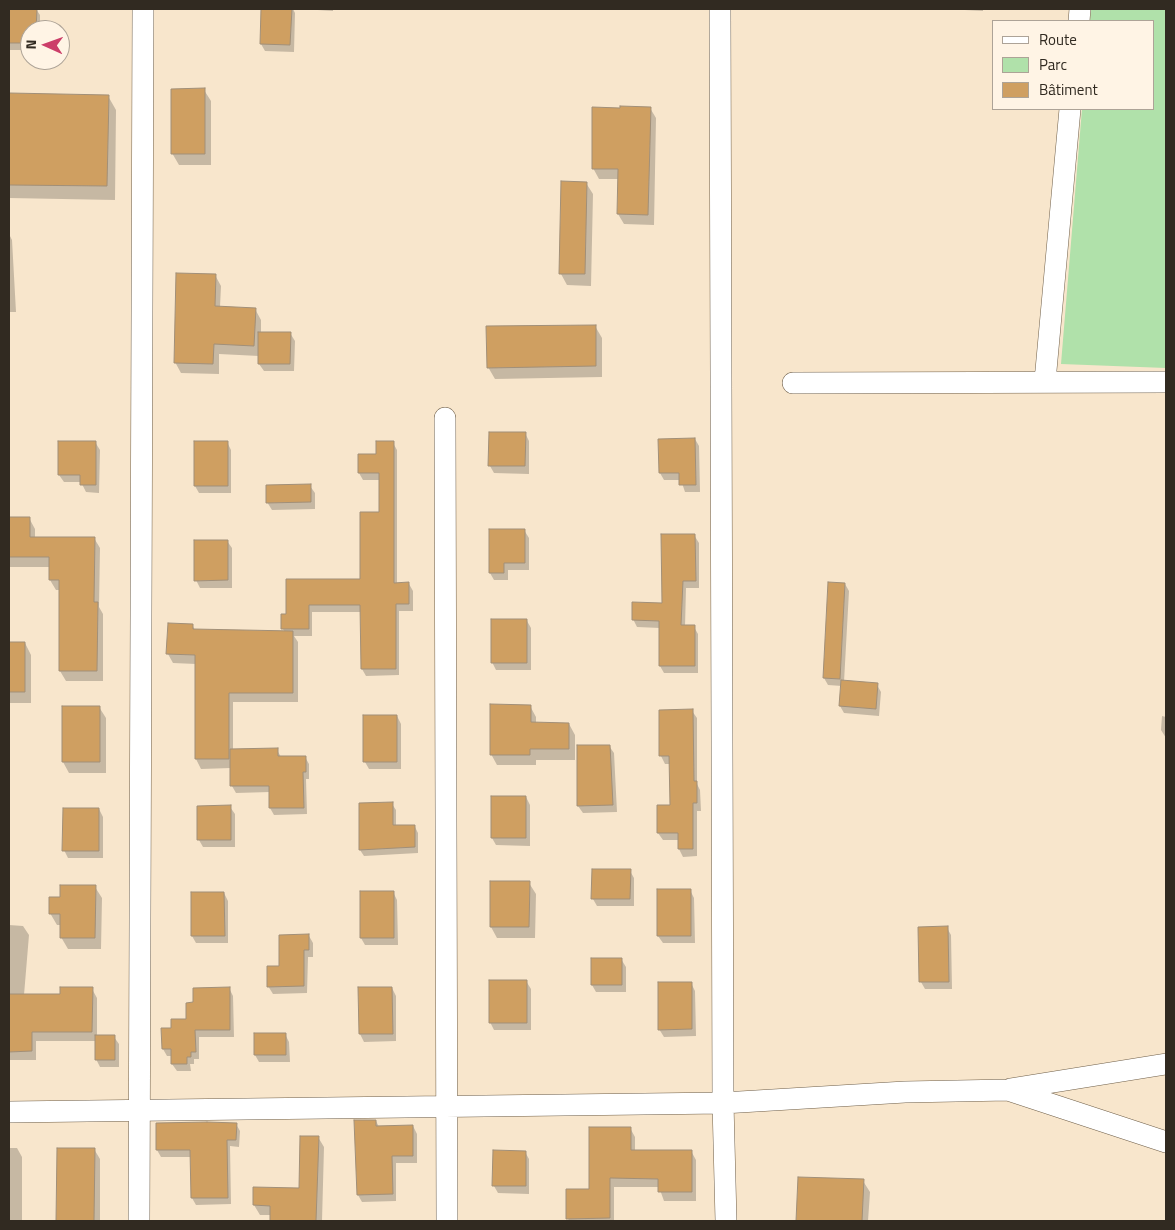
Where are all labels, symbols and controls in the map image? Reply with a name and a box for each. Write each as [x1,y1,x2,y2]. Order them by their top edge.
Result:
north arrow [20,20,70,70]
legend [992,20,1155,110]
text: Route [1039,28,1077,51]
text: N [20,39,41,50]
text: Parc [1039,53,1067,76]
text: Bâtiment [1039,78,1098,101]

